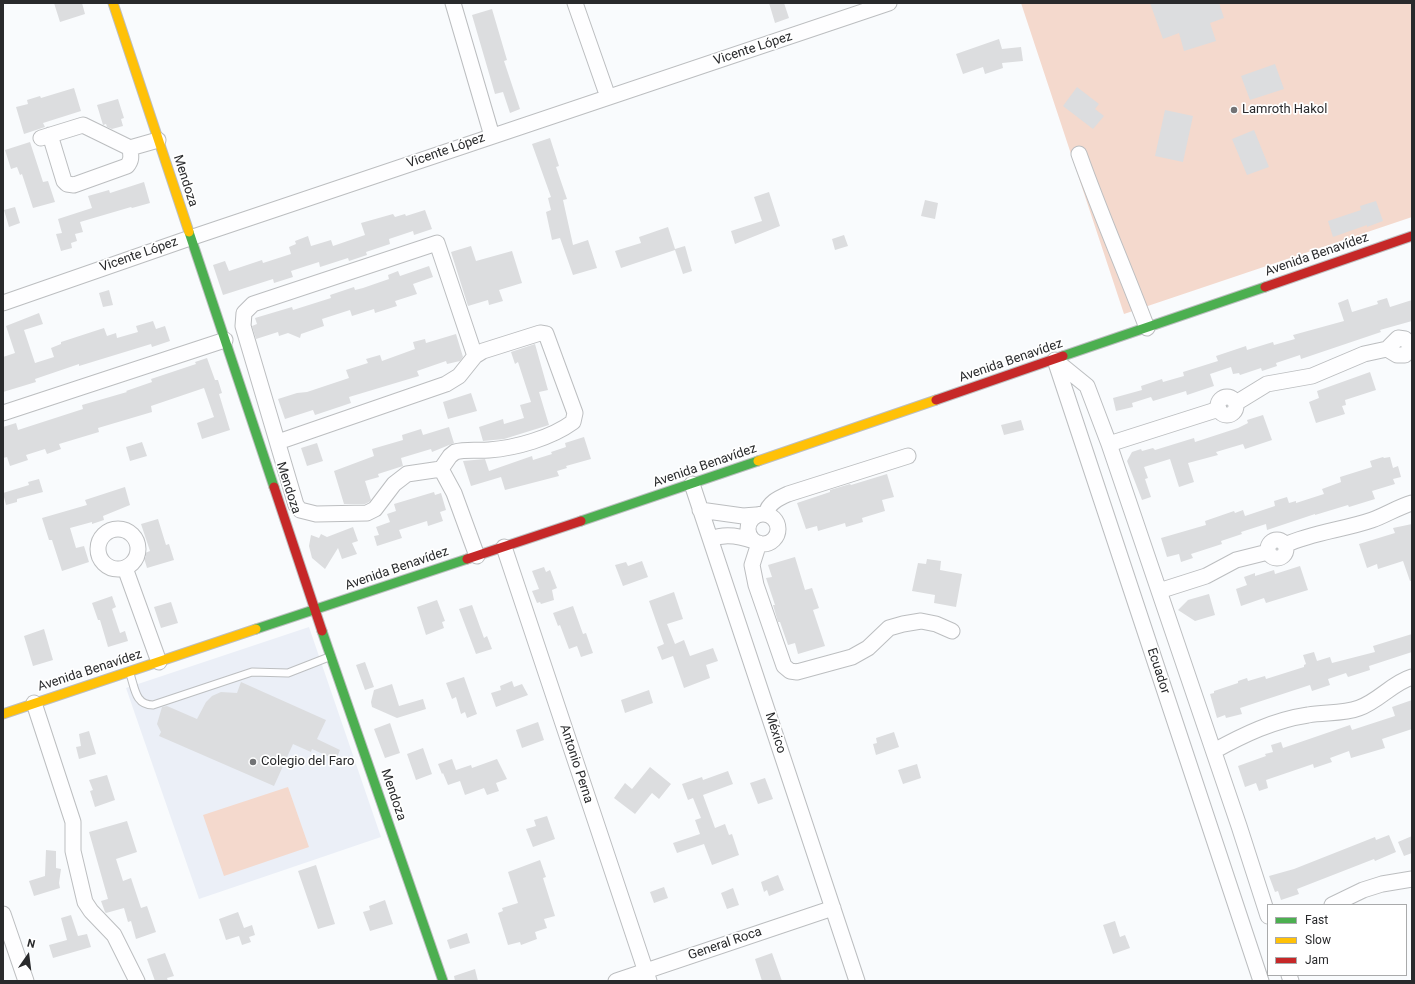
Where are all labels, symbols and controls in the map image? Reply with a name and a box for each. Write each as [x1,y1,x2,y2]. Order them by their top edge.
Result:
street label: Vicente López [712,29,794,69]
place label: Lamroth Hakol [1242,102,1327,118]
marker: Lamroth Hakol [1229,105,1239,115]
street label: Vicente López [405,130,487,172]
street label: Mendoza [169,153,201,209]
street label: Avenida Benavídez [1263,230,1371,280]
street label: Vicente López [98,234,180,276]
street label: Avenida Benavídez [957,336,1065,386]
street label: Avenida Benavídez [651,441,759,491]
street label: Mendoza [272,460,304,516]
street label: Avenida Benavídez [343,544,451,594]
street label: Ecuador [1143,646,1173,696]
street label: Avenida Benavídez [36,647,144,695]
street label: México [761,711,789,755]
street label: Antonio Perna [556,723,596,805]
place label: Colegio del Faro [261,754,354,770]
marker: Colegio del Faro [248,757,258,767]
street label: Mendoza [377,767,409,823]
legend [1267,904,1407,976]
text: Fast [1305,913,1328,927]
street label: General Roca [686,924,764,964]
text: Slow [1305,933,1331,947]
north arrow [8,936,48,976]
text: N [26,937,36,951]
text: Jam [1305,953,1329,967]

